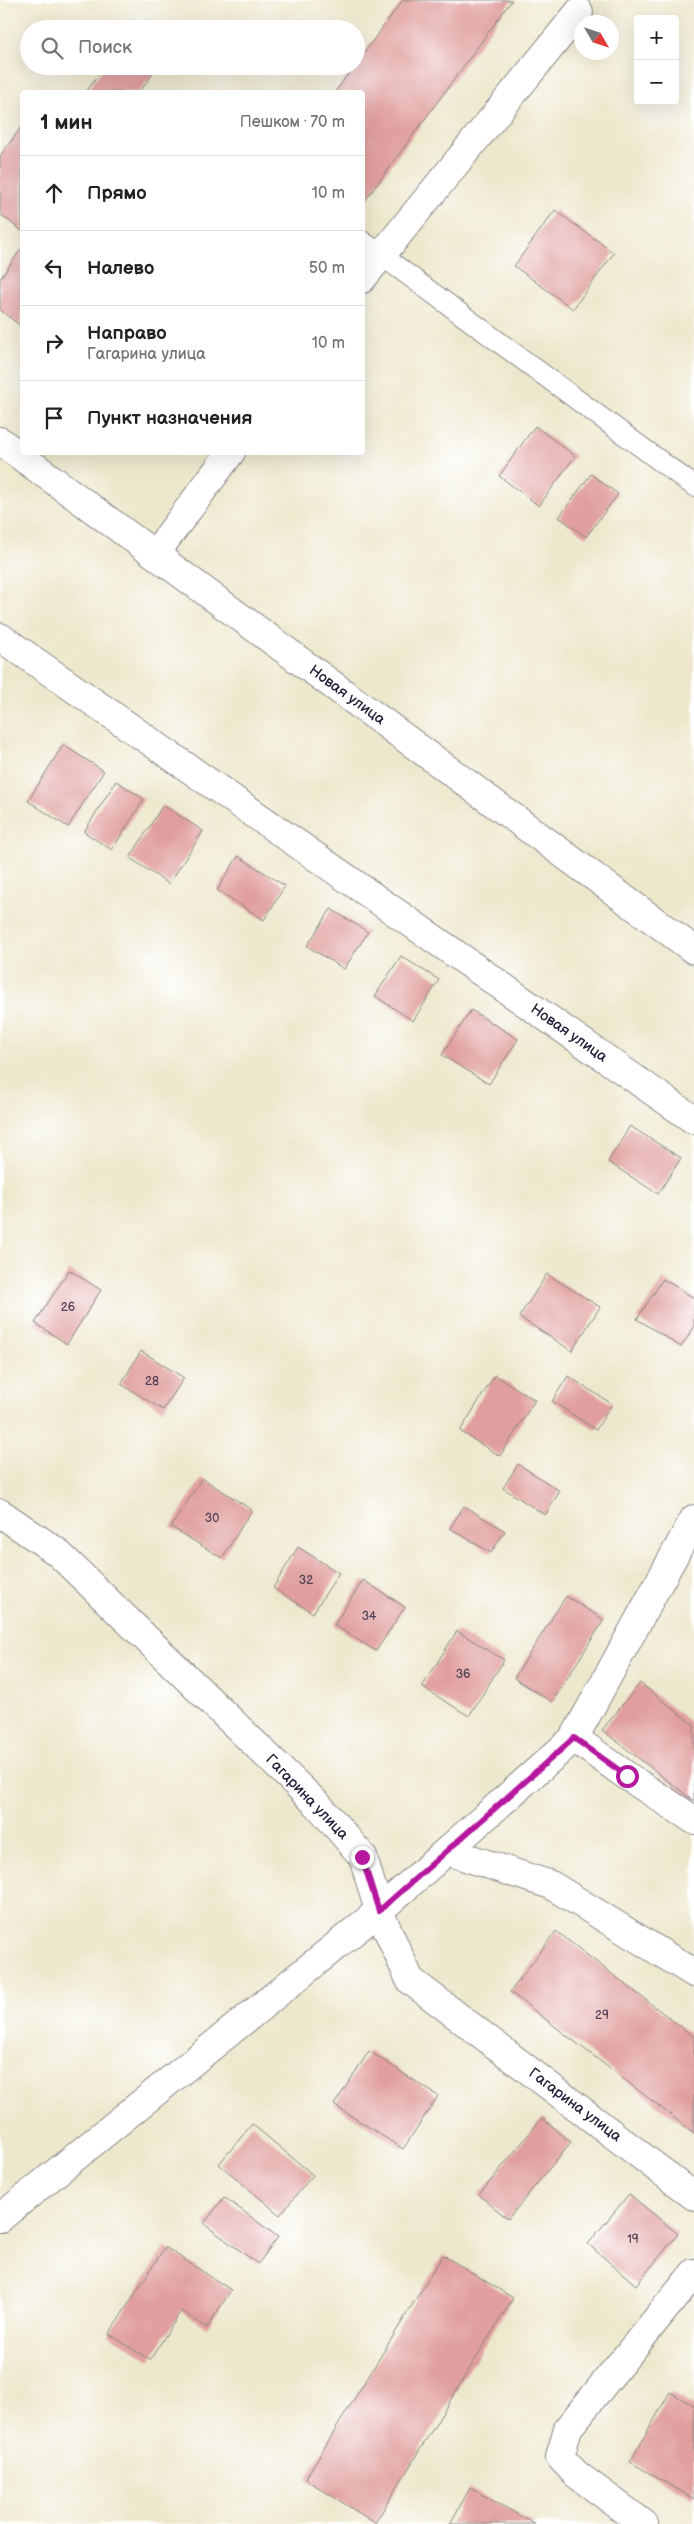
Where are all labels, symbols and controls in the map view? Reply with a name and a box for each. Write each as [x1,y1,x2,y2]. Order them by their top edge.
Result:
north arrow [574,15,619,60]
map controls [634,15,679,105]
button: + [634,15,679,60]
search box [20,20,365,75]
icon: search [38,34,66,62]
text: Поиск [78,36,132,59]
button: − [634,60,679,105]
text: 1 мин [40,110,92,135]
text: Пешком · 70 m [240,113,345,132]
icon: ahead [40,179,68,207]
text: Прямо [87,182,147,205]
text: 10 m [312,184,345,203]
icon: left [40,254,68,282]
text: Налево [87,257,154,280]
text: 50 m [309,259,345,278]
text: Направо [87,322,167,345]
icon: right [40,329,68,357]
text: 10 m [312,334,345,353]
text: Гагарина улица [87,345,206,364]
icon: arrive [40,404,68,432]
text: Пункт назначения [87,407,252,430]
street label: Новая улица [305,661,389,729]
street label: Новая улица [527,1000,611,1067]
house number: 26 [61,1300,75,1315]
house number: 28 [145,1374,159,1389]
house number: 30 [205,1511,219,1526]
house number: 32 [299,1573,313,1588]
house number: 34 [362,1609,377,1624]
house number: 36 [456,1667,470,1682]
street label: Гагарина улица [262,1750,353,1844]
route start [616,1765,639,1788]
route end [351,1846,374,1869]
house number: 29 [595,2008,609,2023]
street label: Гагарина улица [525,2064,625,2146]
house number: 19 [627,2232,639,2247]

